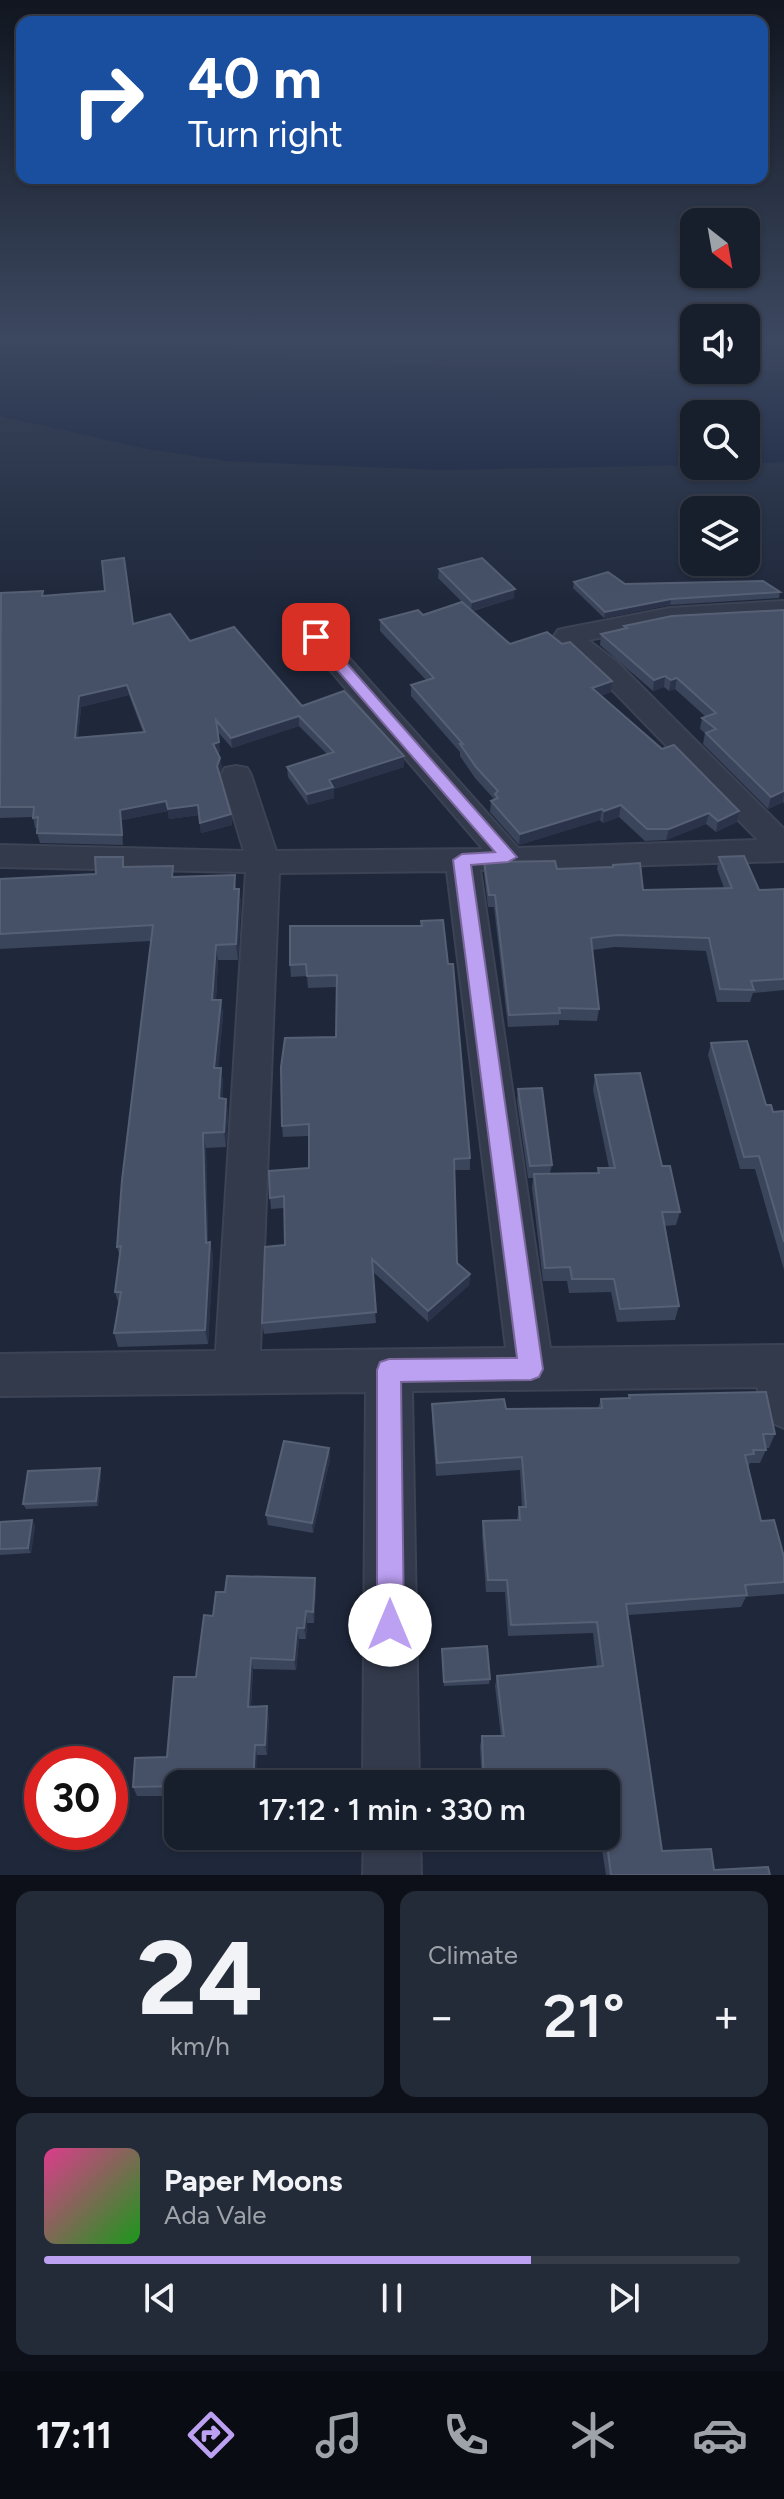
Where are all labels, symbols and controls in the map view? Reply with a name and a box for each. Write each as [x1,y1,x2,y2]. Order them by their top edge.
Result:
text: 40 m [188,45,322,112]
icon: right [56,48,160,152]
text: Turn right [188,113,343,156]
north arrow [680,208,760,288]
map controls [680,208,760,576]
button: sound [680,304,760,384]
button: search [680,400,760,480]
button: layers [680,496,760,576]
pin [282,603,350,671]
icon: arrive [294,615,338,659]
position arrow [348,1583,432,1667]
speed limit sign: 30 [24,1746,128,1850]
text: 17:12 · 1 min · 330 m [258,1791,526,1828]
text: 24 [137,1915,263,2040]
text: Climate [428,1939,518,1971]
text: 21° [543,1980,625,2052]
text: − [428,1990,455,2043]
text: + [713,1990,740,2043]
text: km/h [170,2030,230,2062]
text: Paper Moons [164,2162,343,2199]
text: Ada Vale [164,2199,267,2231]
icon: previous [138,2276,182,2320]
icon: pause [370,2276,414,2320]
icon: next [602,2276,646,2320]
icon: directions [183,2407,239,2463]
icon: music [311,2407,367,2463]
icon: phone [438,2407,494,2463]
icon: climate [565,2407,621,2463]
icon: car [692,2407,748,2463]
text: 17:11 [36,2414,112,2457]

